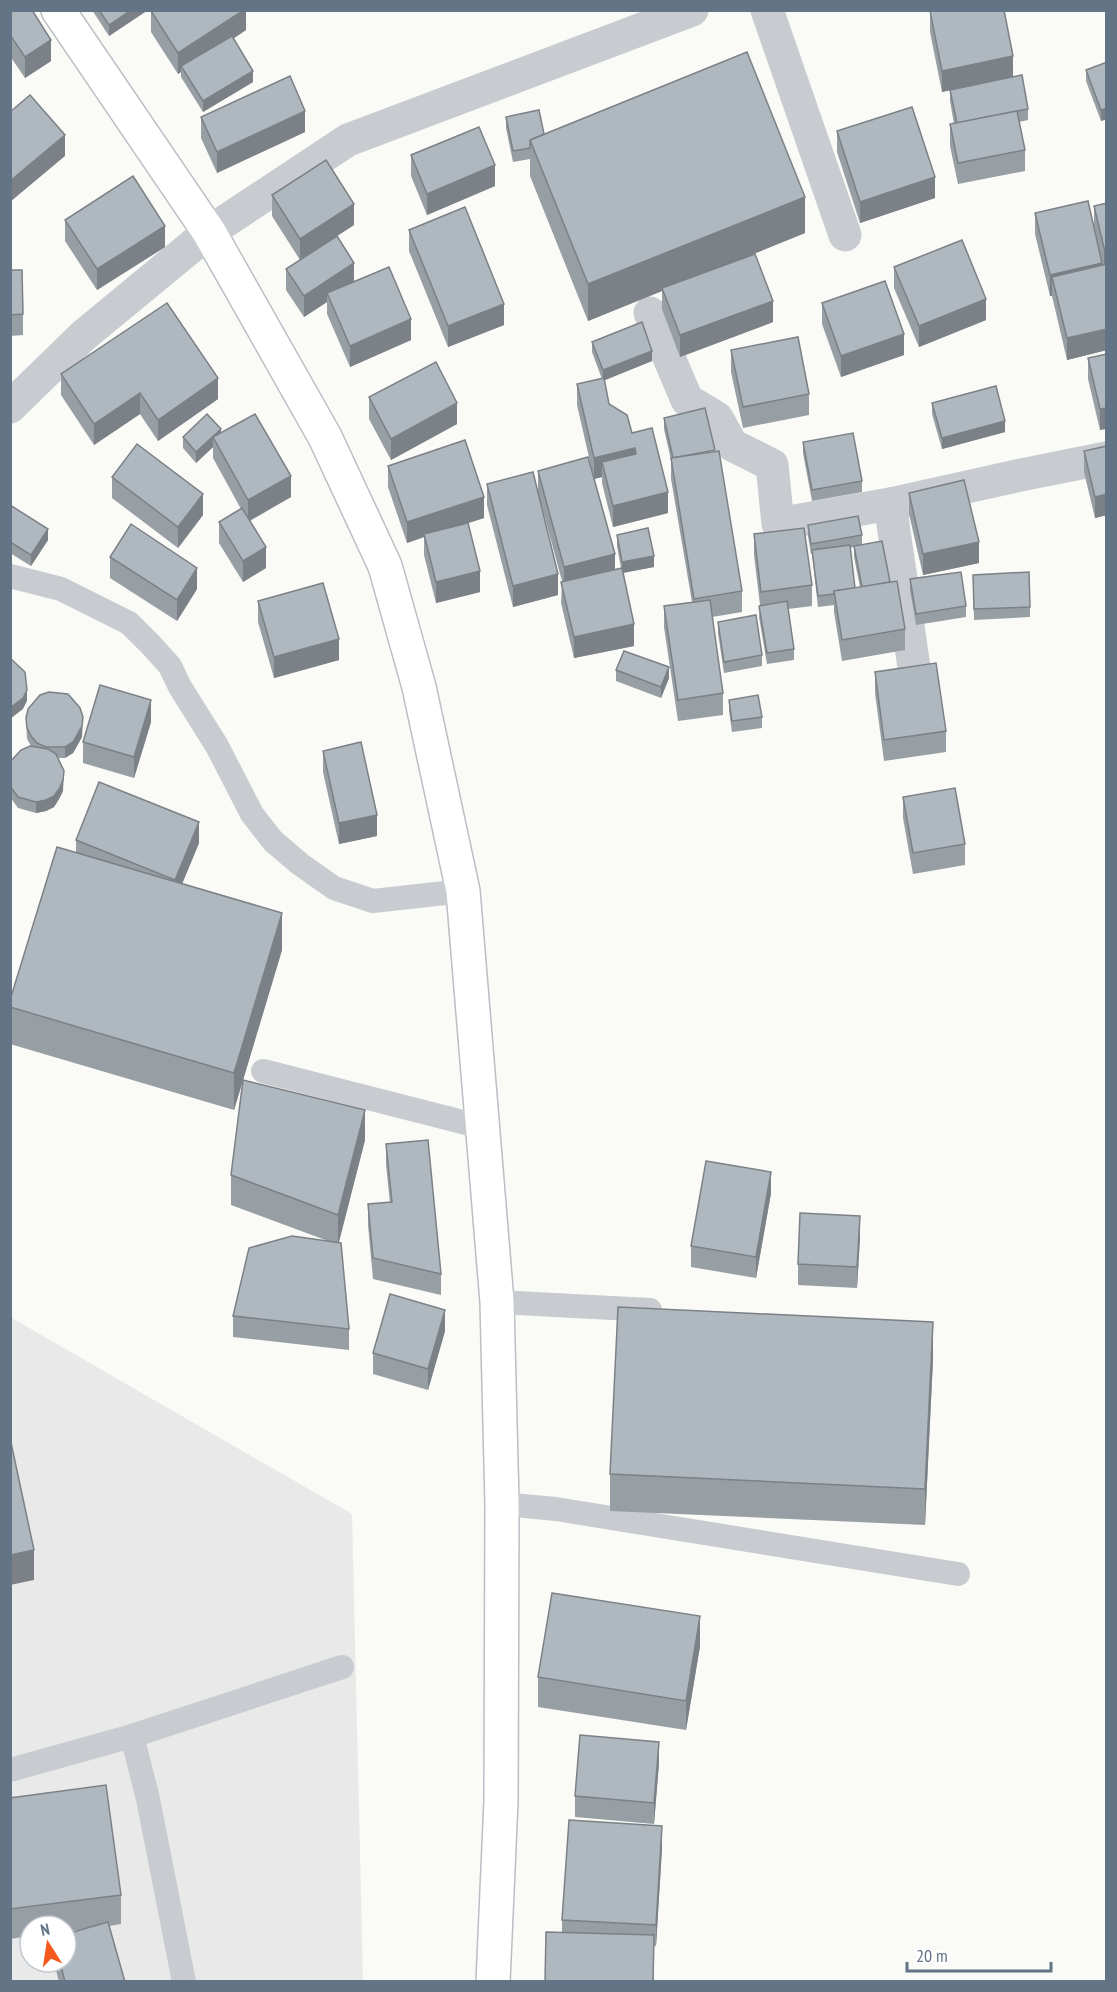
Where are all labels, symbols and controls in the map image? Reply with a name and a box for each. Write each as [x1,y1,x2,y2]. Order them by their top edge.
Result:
north arrow [18,1914,78,1974]
text: N [39,1919,51,1940]
scale bar [907,1935,1051,1973]
text: 20 m [916,1944,948,1967]

